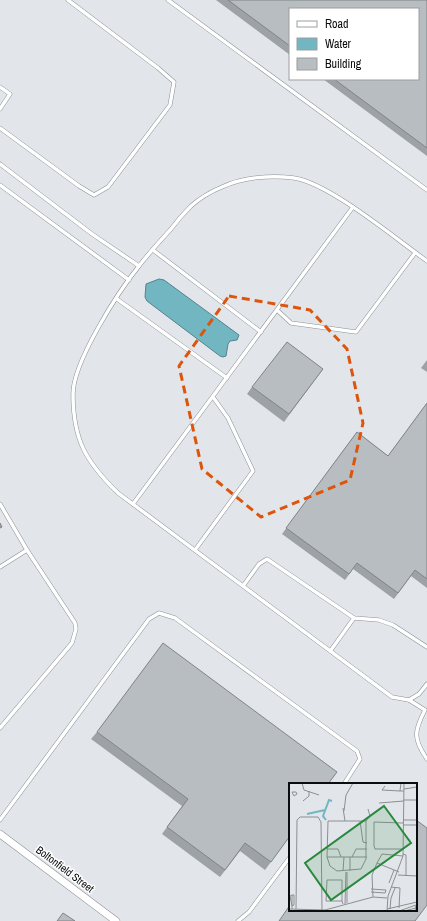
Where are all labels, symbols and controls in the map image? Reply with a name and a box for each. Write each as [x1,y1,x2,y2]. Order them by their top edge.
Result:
legend [289,8,419,80]
text: Road [325,16,349,32]
text: Water [325,36,352,52]
text: Building [325,56,362,72]
inset map [289,783,417,911]
street label: Boltonfield Street [33,843,97,896]

